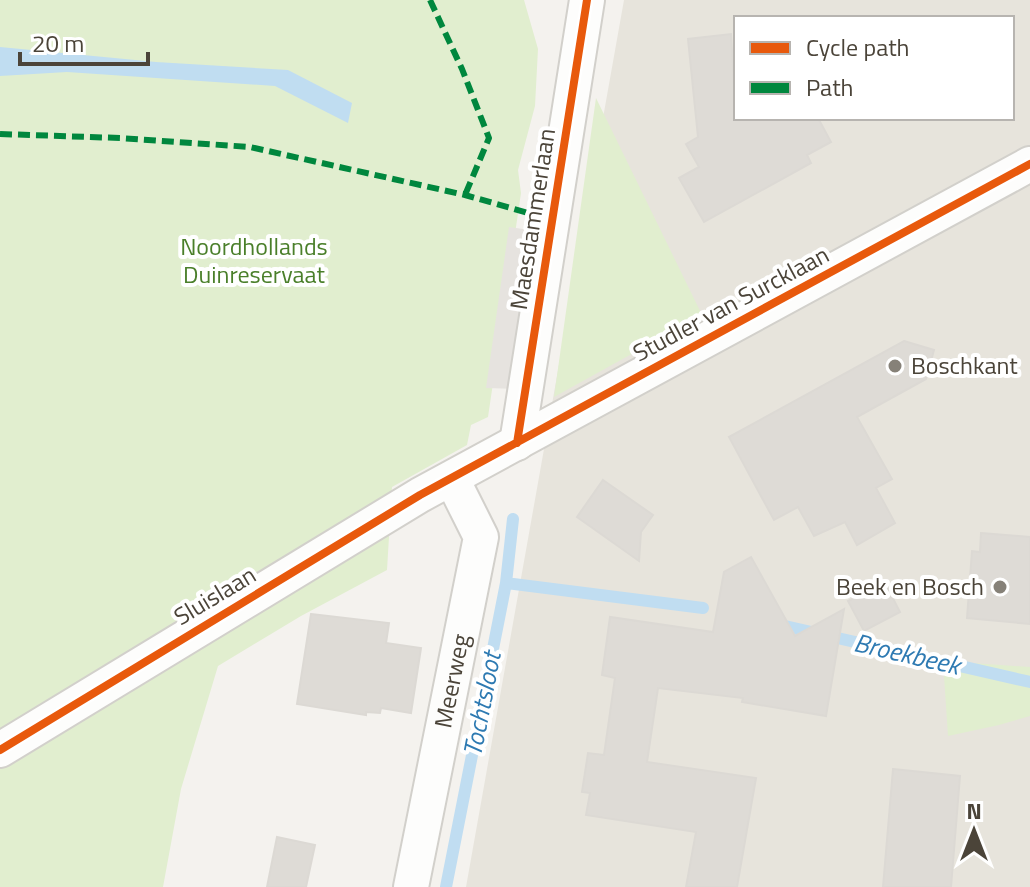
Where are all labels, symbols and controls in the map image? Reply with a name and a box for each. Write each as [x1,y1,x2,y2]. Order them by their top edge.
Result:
scale bar [20,16,148,66]
legend [734,16,1014,120]
text: 20 m [32,25,84,61]
text: Cycle path [806,29,909,65]
text: Path [806,69,853,105]
street label: Maesdammerlaan [500,126,564,312]
park label: Noordhollands Duinreservaat [180,228,328,292]
street label: Studler van Surcklaan [626,236,835,370]
place label: Boschkant [911,347,1018,383]
marker: Boschkant [886,357,904,375]
street label: Sluislaan [167,556,262,634]
place label: Beek en Bosch [836,568,984,604]
marker: Beek en Bosch [991,578,1009,596]
water label: Broekbeek [850,622,967,685]
street label: Meerweg [424,631,478,731]
water label: Tochtsloot [452,646,511,759]
north arrow [934,791,1014,871]
text: N [966,794,982,828]

